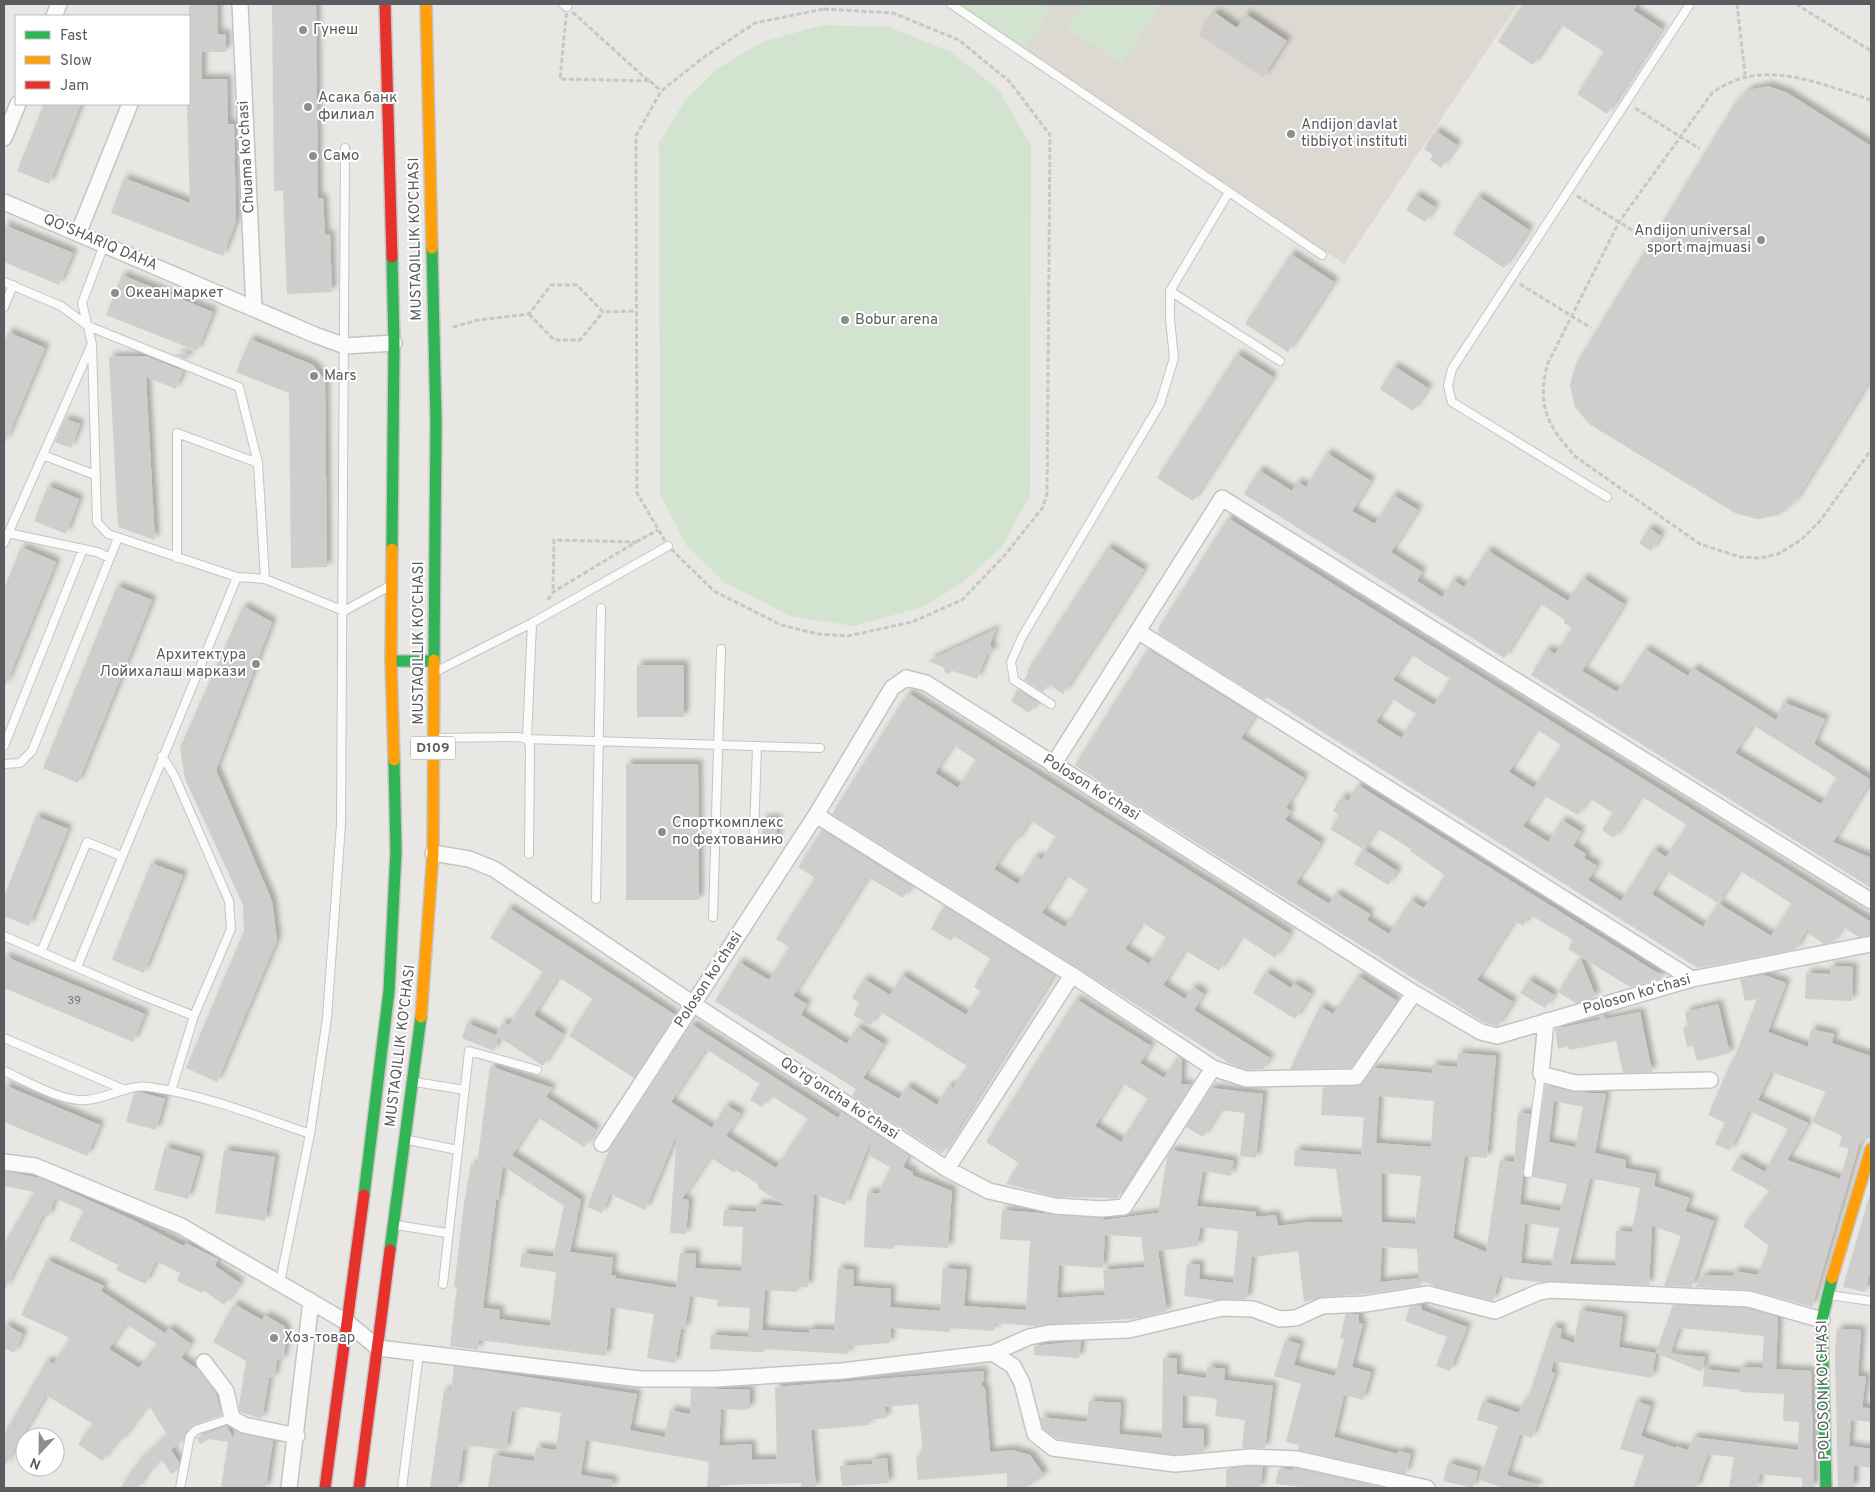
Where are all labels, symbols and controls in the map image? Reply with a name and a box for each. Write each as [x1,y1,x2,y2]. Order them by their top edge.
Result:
legend [15,15,190,105]
place label: Гунеш [313,21,358,40]
marker: Гунеш [297,24,309,36]
text: Fast [60,27,88,46]
text: Slow [60,52,92,71]
text: Jam [60,77,89,96]
place label: Асака банк филиал [318,89,398,125]
street label: Chuama koʻchasi [235,100,259,214]
marker: Асака банк филиал [302,101,314,113]
place label: Andijon davlat tibbiyot instituti [1301,116,1407,152]
marker: Andijon davlat tibbiyot instituti [1285,128,1297,140]
place label: Само [323,147,359,166]
marker: Само [307,150,319,162]
street label: MUSTAQILLIK KO'CHASI [405,157,427,321]
street label: QO'SHARIQ DAHA [40,210,160,276]
place label: Andijon universal sport majmuasi [1634,222,1751,258]
marker: Andijon universal sport majmuasi [1755,234,1767,246]
place label: Океан маркет [125,284,223,303]
marker: Океан маркет [109,287,121,299]
place label: Bobur arena [855,311,938,330]
marker: Bobur arena [839,314,851,326]
place label: Mars [324,367,356,386]
marker: Mars [308,370,320,382]
street label: MUSTAQILLIK KO'CHASI [410,561,429,725]
place label: Архитектура Лойихалаш маркази [99,646,246,682]
marker: Архитектура Лойихалаш маркази [250,658,262,670]
road number: D109 [410,736,456,760]
street label: Poloson koʻchasi [1039,750,1143,826]
place label: Спорткомплекс по фехтованию [672,814,784,850]
marker: Спорткомплекс по фехтованию [656,826,668,838]
street label: Poloson koʻchasi [671,928,747,1032]
street label: MUSTAQILLIK KO'CHASI [382,964,420,1128]
street label: Poloson koʻchasi [1581,971,1693,1019]
house number: 39 [67,993,81,1009]
street label: Qoʻrgʻoncha koʻchasi [776,1053,902,1145]
street label: POLOSON KO'CHASI [1813,1320,1835,1460]
place label: Хоз-товар [284,1329,355,1348]
marker: Хоз-товар [268,1332,280,1344]
north arrow [15,1427,65,1477]
text: N [28,1453,44,1472]

